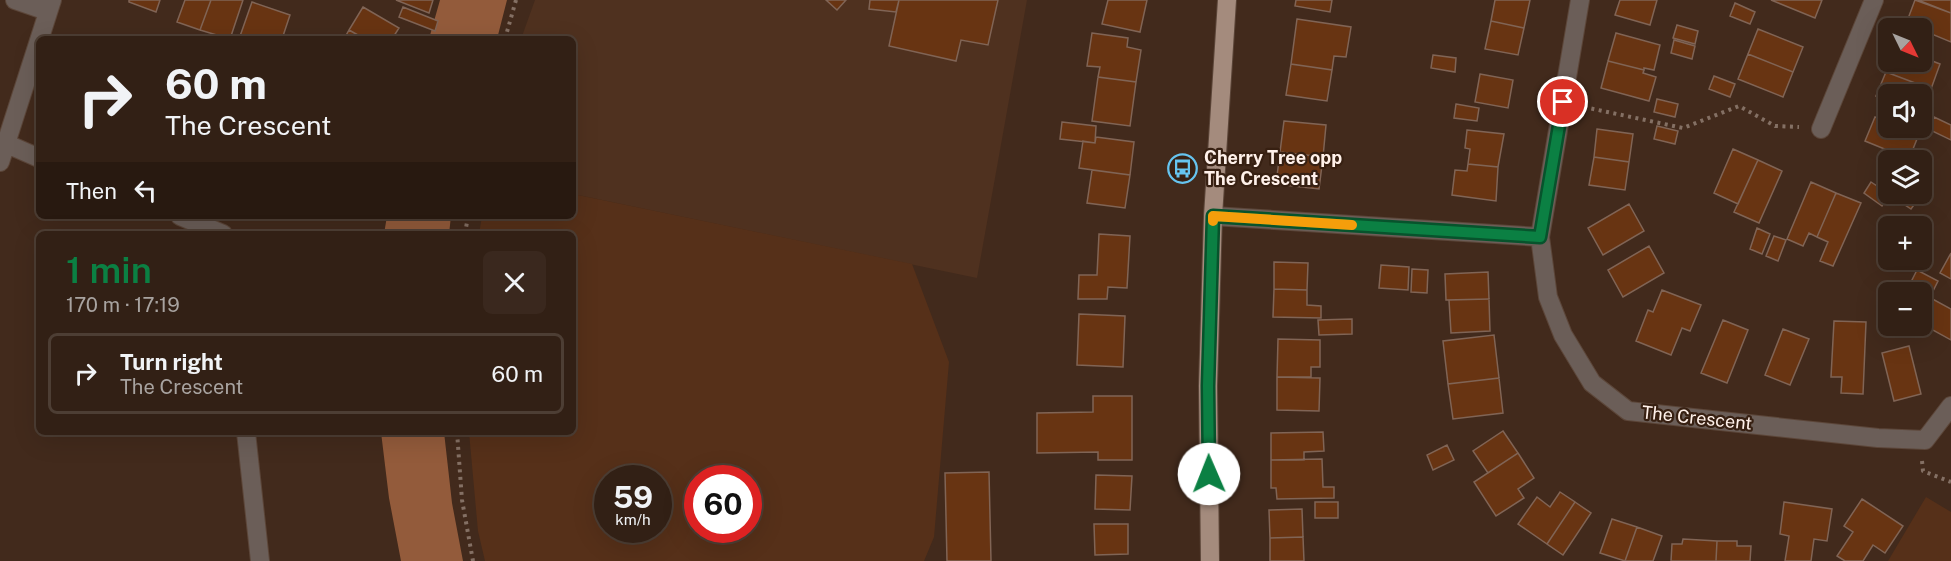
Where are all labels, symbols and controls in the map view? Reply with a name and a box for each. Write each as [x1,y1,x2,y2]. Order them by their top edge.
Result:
north arrow [1878,18,1932,72]
map controls [1878,18,1932,336]
text: 60 m [165,59,267,108]
icon: right [66,60,144,138]
pin [1537,76,1588,127]
button: sound [1878,84,1932,138]
icon: arrive [1546,85,1579,118]
text: The Crescent [165,109,331,141]
place label: Cherry Tree opp The Crescent [1204,147,1342,189]
button: layers [1878,150,1932,204]
bus stop icon: Cherry Tree opp The Crescent [1167,152,1199,184]
icon: left [129,174,162,207]
text: Then [66,178,117,204]
button: + [1878,216,1932,270]
text: 1 min [66,249,152,291]
button: close [483,251,546,314]
button: − [1878,282,1932,336]
text: 170 m · 17:19 [66,293,180,317]
text: Turn right [120,349,223,375]
icon: right [69,357,102,390]
text: 60 m [492,361,543,387]
text: The Crescent [120,375,243,399]
street label: The Crescent [1641,401,1753,434]
position arrow [1177,442,1241,506]
speed limit sign: 60 [684,465,762,543]
text: 59 [613,479,653,515]
text: km/h [615,511,651,528]

